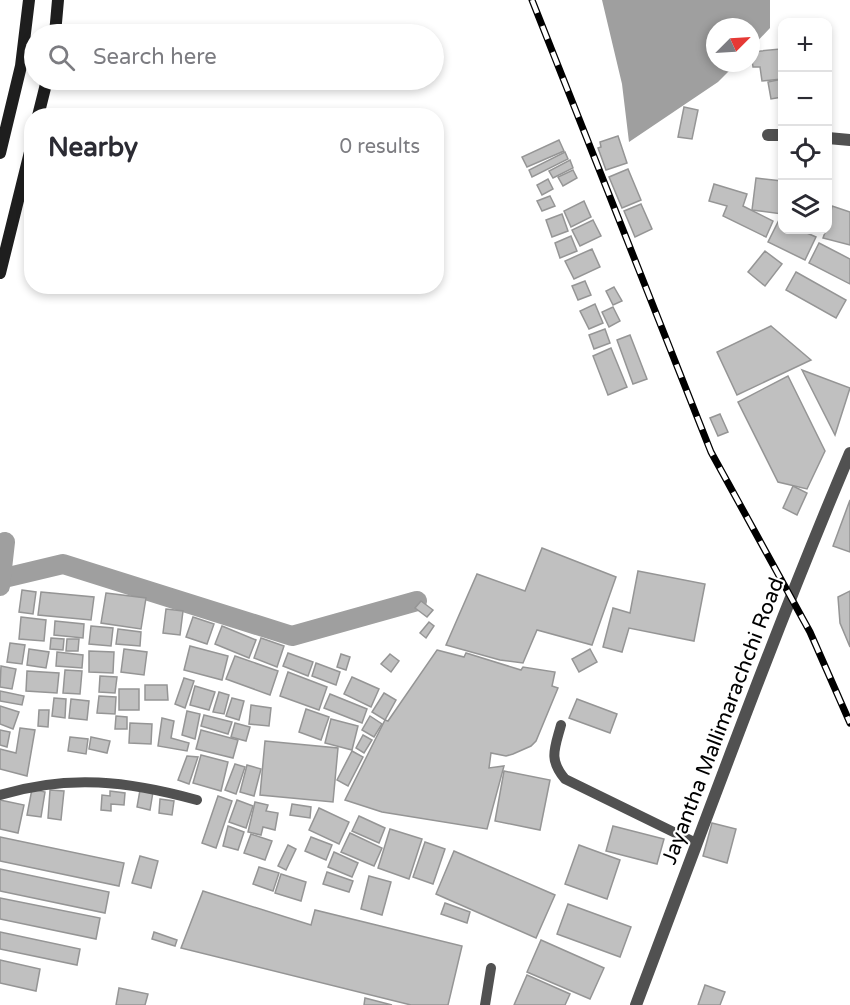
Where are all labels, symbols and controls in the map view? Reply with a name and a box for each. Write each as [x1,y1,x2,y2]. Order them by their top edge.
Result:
north arrow [706,18,760,72]
map controls [778,18,832,234]
button: + [778,18,832,72]
search box [24,24,444,90]
icon: search [45,41,78,74]
text: Search here [93,44,217,70]
button: − [778,72,832,126]
button: locate [778,126,832,180]
text: Nearby [48,132,138,163]
text: 0 results [340,135,420,159]
button: layers [778,180,832,234]
street label: Jayantha Mallimarachchi Road [657,574,789,868]

